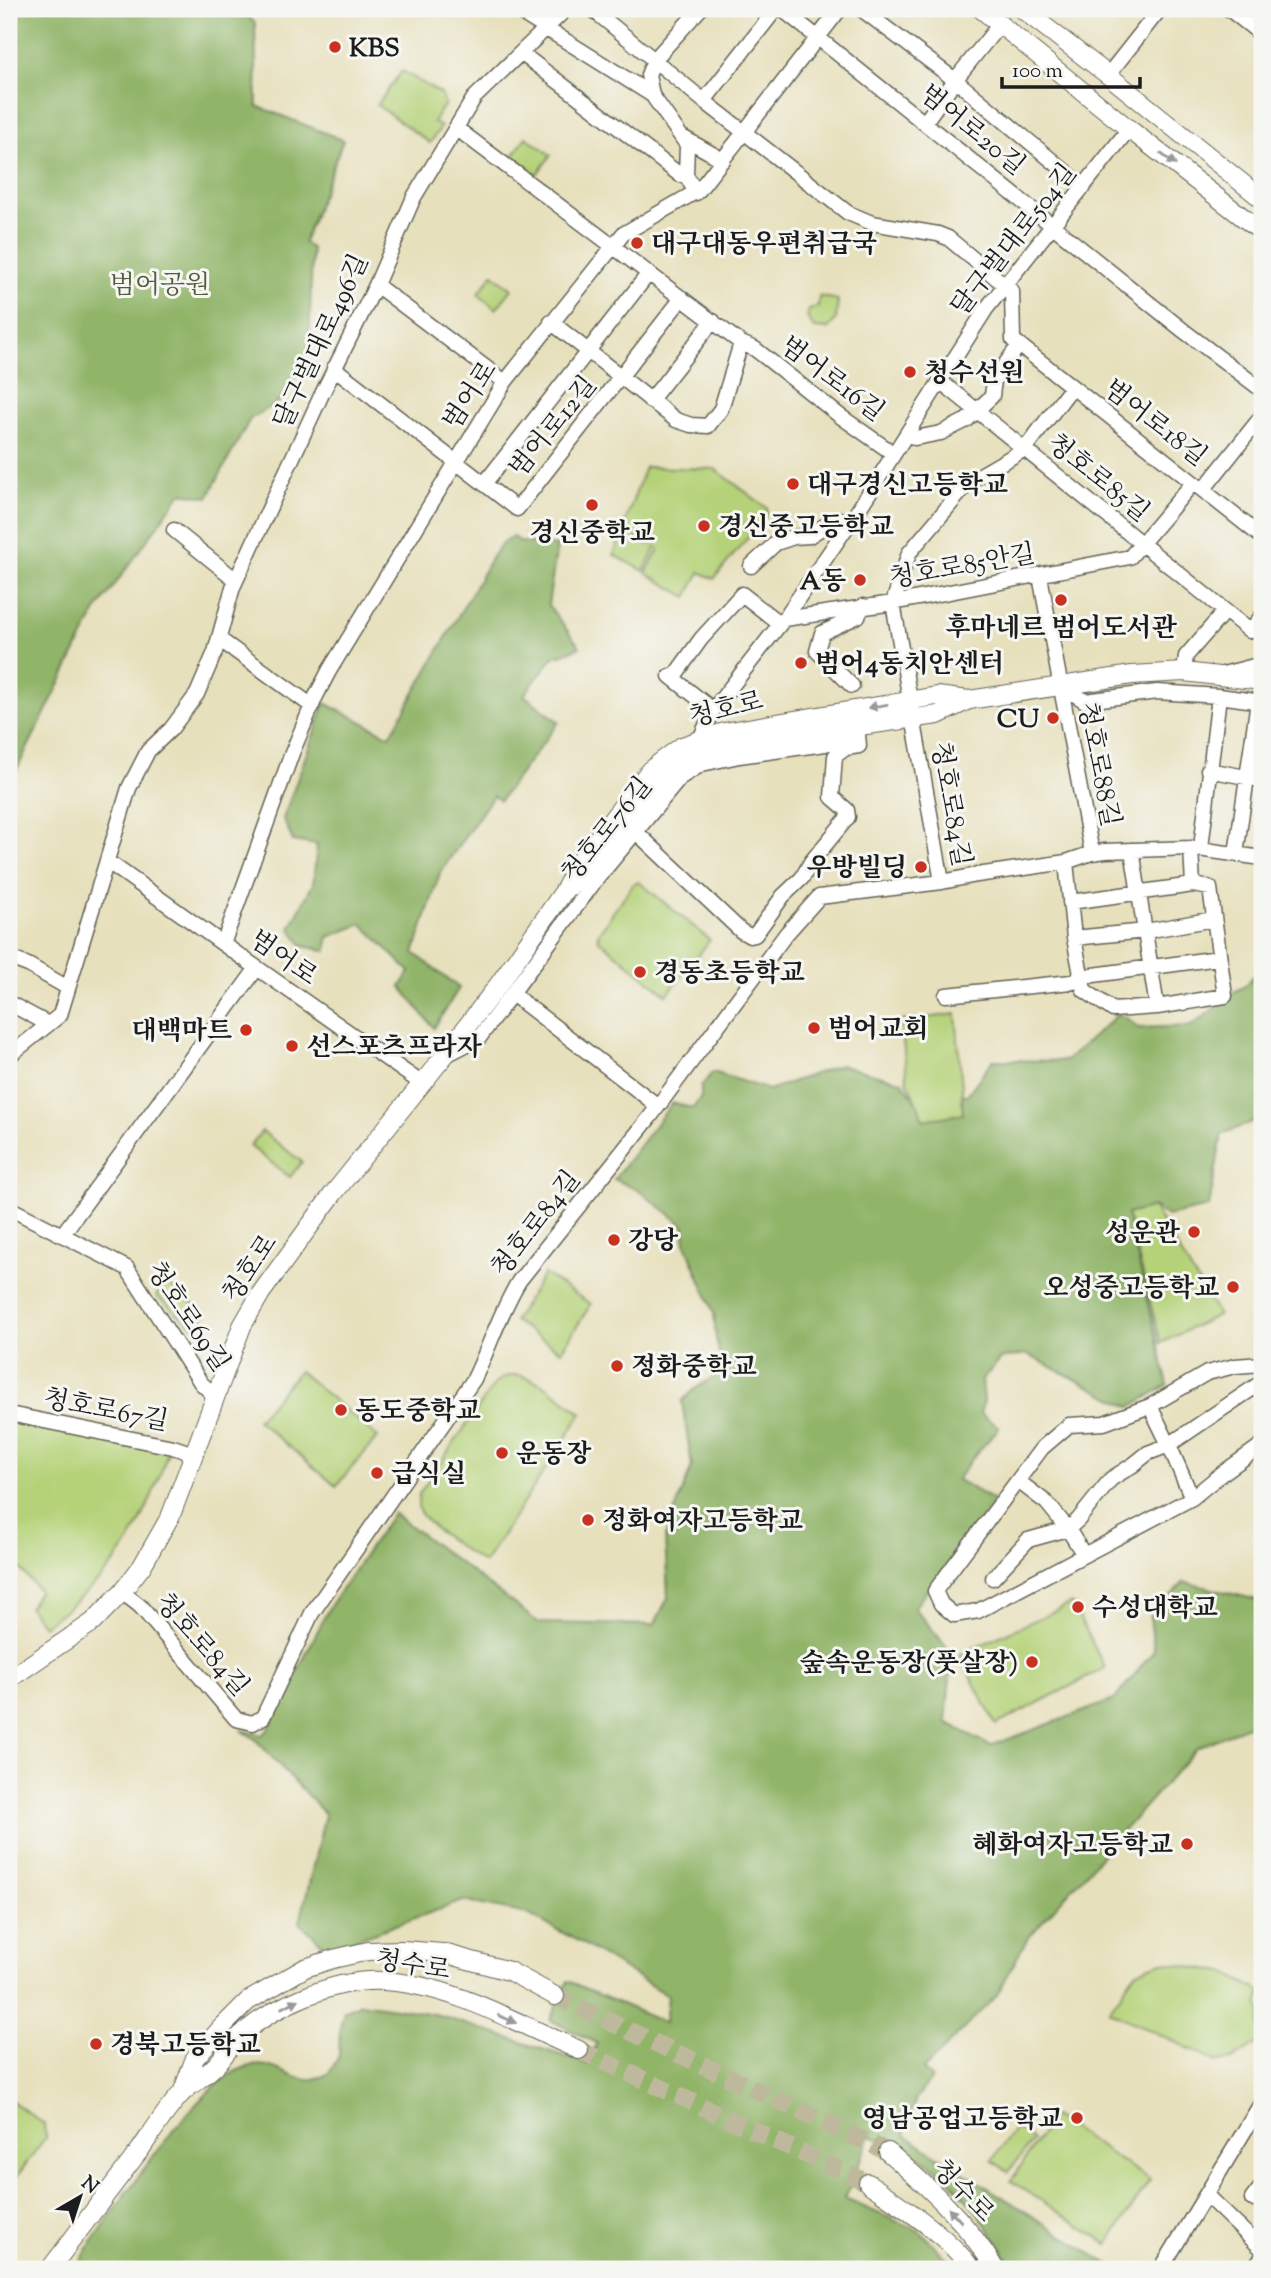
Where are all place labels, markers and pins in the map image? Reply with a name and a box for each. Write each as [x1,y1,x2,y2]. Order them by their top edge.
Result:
place label: KBS [349,31,400,68]
marker: KBS [327,39,343,55]
place label: 대구대동우편취급국 [651,227,877,264]
marker: 대구대동우편취급국 [629,235,645,251]
place label: 청수선원 [924,356,1024,393]
marker: 청수선원 [902,364,918,380]
place label: 대구경신고등학교 [807,468,1008,505]
marker: 대구경신고등학교 [785,476,801,492]
marker: 경신중학교 [584,497,600,513]
place label: 경신중고등학교 [718,510,894,547]
place label: 경신중학교 [529,516,655,553]
marker: 경신중고등학교 [696,518,712,534]
place label: A동 [800,564,846,601]
marker: A동 [852,572,868,588]
marker: 후마네르 범어도서관 [1053,592,1069,608]
place label: 후마네르 범어도서관 [945,611,1178,648]
place label: 범어4동치안센터 [815,647,1004,684]
marker: 범어4동치안센터 [793,655,809,671]
place label: CU [997,702,1040,739]
marker: CU [1045,710,1061,726]
place label: 우방빌딩 [807,851,907,888]
marker: 우방빌딩 [913,859,929,875]
place label: 경동초등학교 [654,956,805,993]
marker: 경동초등학교 [632,964,648,980]
place label: 범어교회 [828,1012,928,1049]
place label: 대백마트 [132,1014,232,1051]
marker: 범어교회 [806,1020,822,1036]
marker: 대백마트 [238,1022,254,1038]
place label: 선스포츠프라자 [306,1030,483,1067]
marker: 선스포츠프라자 [284,1038,300,1054]
place label: 성운관 [1105,1216,1181,1253]
place label: 강당 [628,1224,679,1261]
marker: 성운관 [1186,1224,1202,1240]
marker: 강당 [606,1232,622,1248]
place label: 오성중고등학교 [1043,1271,1219,1308]
marker: 오성중고등학교 [1225,1279,1241,1295]
place label: 정화중학교 [631,1350,757,1387]
marker: 정화중학교 [609,1358,625,1374]
place label: 동도중학교 [355,1394,481,1431]
marker: 동도중학교 [333,1402,349,1418]
place label: 운동장 [516,1437,592,1474]
marker: 운동장 [494,1445,510,1461]
place label: 급식실 [391,1457,466,1494]
marker: 급식실 [369,1465,385,1481]
place label: 정화여자고등학교 [602,1504,803,1541]
marker: 정화여자고등학교 [580,1512,596,1528]
place label: 수성대학교 [1092,1591,1218,1628]
marker: 수성대학교 [1070,1599,1086,1615]
place label: 숲속운동장(풋살장) [800,1646,1018,1683]
marker: 숲속운동장(풋살장) [1024,1654,1040,1670]
place label: 혜화여자고등학교 [972,1828,1173,1865]
marker: 혜화여자고등학교 [1179,1836,1195,1852]
place label: 경북고등학교 [110,2028,261,2065]
marker: 경북고등학교 [88,2036,104,2052]
place label: 영남공업고등학교 [862,2102,1063,2139]
marker: 영남공업고등학교 [1069,2110,1085,2126]

